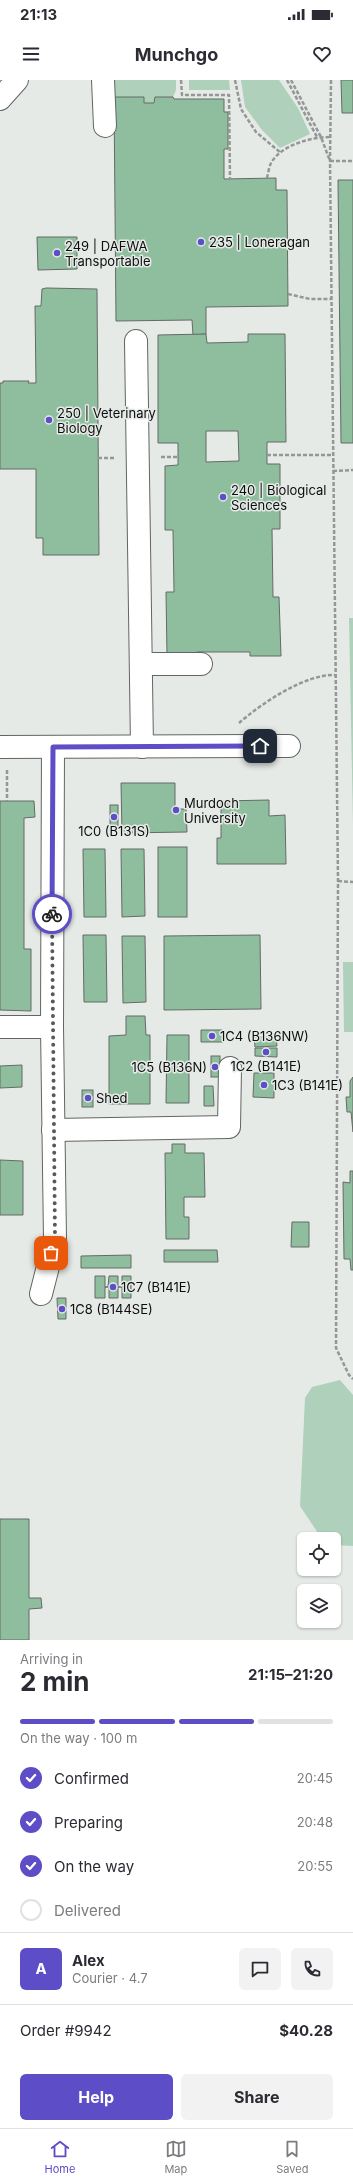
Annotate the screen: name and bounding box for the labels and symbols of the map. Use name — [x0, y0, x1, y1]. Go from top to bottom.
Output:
place label: 235 | Loneragan — [209, 234, 310, 250]
marker: 235 | Loneragan — [196, 237, 206, 247]
place label: 249 | DAFWA Transportable — [65, 238, 151, 269]
marker: 249 | DAFWA Transportable — [52, 248, 62, 258]
place label: 250 | Veterinary Biology — [57, 405, 156, 436]
marker: 250 | Veterinary Biology — [44, 415, 54, 425]
place label: 240 | Biological Sciences — [231, 482, 326, 513]
marker: 240 | Biological Sciences — [218, 492, 228, 502]
pin — [243, 729, 277, 763]
place label: Murdoch University — [184, 795, 246, 826]
marker: Murdoch University — [171, 805, 181, 815]
marker: 1C0 (B131S) — [109, 812, 119, 822]
place label: 1C0 (B131S) — [78, 823, 150, 839]
courier — [32, 894, 72, 934]
place label: 1C4 (B136NW) — [220, 1028, 309, 1044]
marker: 1C4 (B136NW) — [207, 1031, 217, 1041]
marker: 1C2 (B141E) — [261, 1047, 271, 1057]
place label: 1C2 (B141E) — [231, 1058, 301, 1074]
place label: 1C5 (B136N) — [131, 1059, 207, 1075]
marker: 1C5 (B136N) — [210, 1062, 220, 1072]
place label: 1C3 (B141E) — [272, 1077, 343, 1093]
marker: 1C3 (B141E) — [259, 1080, 269, 1090]
place label: Shed — [96, 1090, 128, 1106]
marker: Shed — [83, 1093, 93, 1103]
pin — [34, 1236, 68, 1270]
place label: 1C7 (B141E) — [121, 1279, 191, 1295]
marker: 1C7 (B141E) — [108, 1282, 118, 1292]
place label: 1C8 (B144SE) — [70, 1301, 153, 1317]
marker: 1C8 (B144SE) — [57, 1304, 67, 1314]

